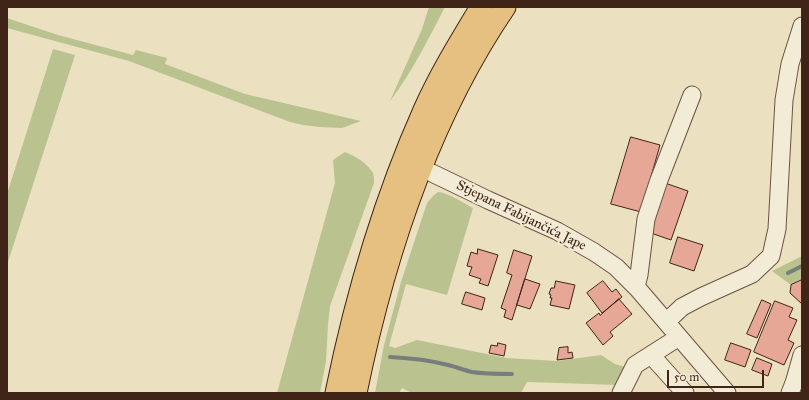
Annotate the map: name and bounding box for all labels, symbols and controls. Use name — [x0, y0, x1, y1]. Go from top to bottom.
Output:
street label: Stjepana Fabijančića Jape — [453, 177, 589, 255]
scale bar — [669, 362, 766, 388]
text: 50 m — [674, 370, 699, 384]

